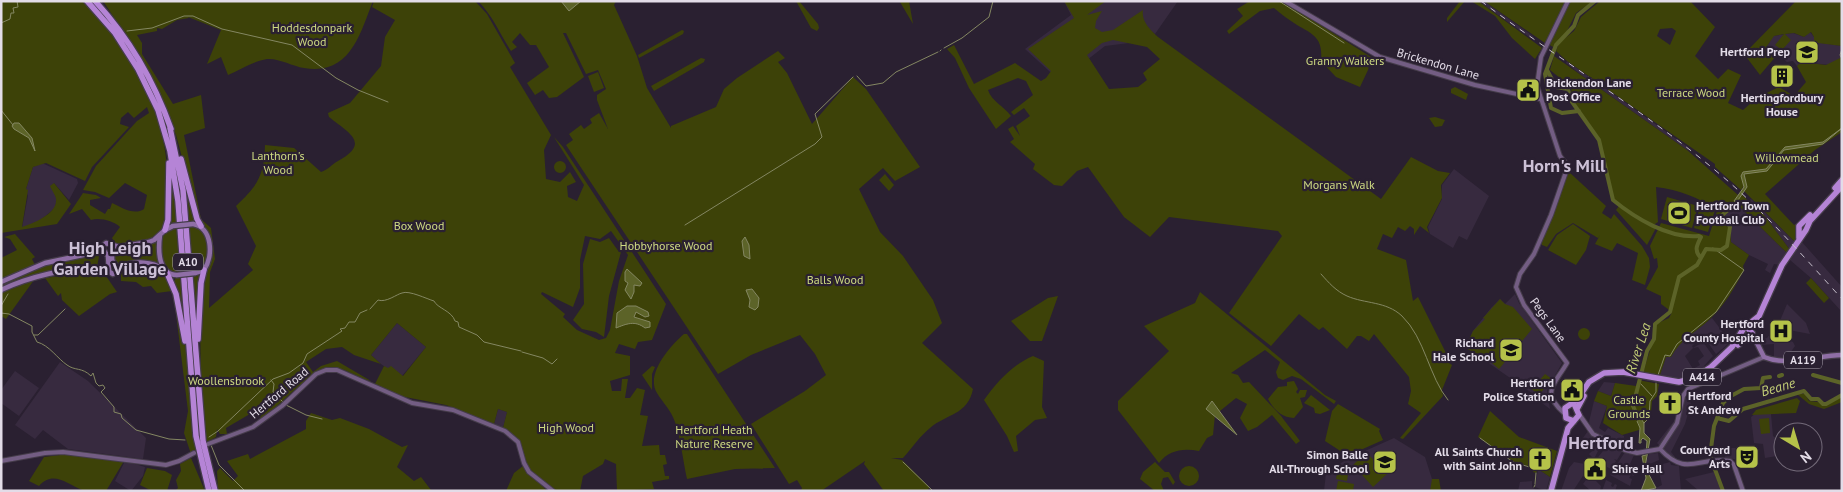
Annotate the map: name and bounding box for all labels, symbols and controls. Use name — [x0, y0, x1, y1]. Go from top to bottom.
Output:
park label: Hoddesdonpark Wood — [272, 20, 352, 49]
school or university icon: Hertford Prep — [1794, 39, 1820, 65]
place label: Hertford Prep — [1720, 44, 1791, 59]
street label: Brickendon Lane — [1395, 45, 1481, 82]
park label: Granny Walkers — [1306, 53, 1384, 68]
building icon: Hertingfordbury House — [1769, 63, 1795, 89]
place label: Brickendon Lane Post Office — [1546, 75, 1631, 104]
public building icon: Brickendon Lane Post Office — [1515, 77, 1541, 103]
park label: Terrace Wood — [1657, 85, 1725, 100]
place label: Hertingfordbury House — [1741, 90, 1824, 119]
park label: Lanthorn's Wood — [251, 148, 305, 177]
park label: Willowmead — [1755, 150, 1819, 165]
district label: Horn's Mill — [1523, 154, 1606, 177]
park label: Morgans Walk — [1303, 177, 1375, 192]
place label: Hertford Town Football Club — [1696, 198, 1769, 227]
sports icon: Hertford Town Football Club — [1666, 200, 1692, 226]
park label: Box Wood — [394, 218, 444, 233]
district label: High Leigh Garden Village — [54, 236, 166, 280]
park label: Hobbyhorse Wood — [620, 238, 712, 253]
road number: A10 — [173, 253, 203, 270]
park label: Balls Wood — [807, 272, 863, 287]
street label: Pegs Lane — [1527, 294, 1570, 345]
place label: Hertford County Hospital — [1683, 316, 1764, 345]
hospital icon: Hertford County Hospital — [1768, 318, 1794, 344]
water label: River Lea — [1621, 320, 1655, 375]
place label: Richard Hale School — [1433, 335, 1494, 364]
school or university icon: Richard Hale School — [1498, 337, 1524, 363]
road number: A119 — [1784, 352, 1822, 368]
street label: Hertford Road — [246, 364, 311, 421]
road number: A414 — [1683, 368, 1721, 386]
park label: Woollensbrook — [188, 373, 264, 388]
water label: Beane — [1759, 373, 1798, 400]
place label: Hertford Police Station — [1483, 375, 1554, 404]
public building icon: Hertford Police Station — [1559, 377, 1585, 403]
place label: Hertford St Andrew — [1688, 388, 1741, 417]
church icon: Hertford St Andrew — [1657, 390, 1683, 416]
park label: Castle Grounds — [1608, 392, 1650, 421]
park label: High Wood — [538, 420, 594, 435]
park label: Hertford Heath Nature Reserve — [675, 422, 753, 451]
north arrow — [1773, 422, 1823, 472]
district label: Hertford — [1568, 431, 1634, 454]
place label: Courtyard Arts — [1680, 442, 1730, 471]
place label: All Saints Church with Saint John — [1435, 444, 1522, 473]
theatre icon: Courtyard Arts — [1734, 444, 1760, 470]
church icon: All Saints Church with Saint John — [1527, 446, 1553, 472]
place label: Simon Balle All-Through School — [1269, 447, 1368, 476]
text: N — [1797, 447, 1815, 467]
school or university icon: Simon Balle All-Through School — [1372, 449, 1398, 475]
public building icon: Shire Hall — [1582, 456, 1608, 482]
place label: Shire Hall — [1612, 461, 1663, 476]

